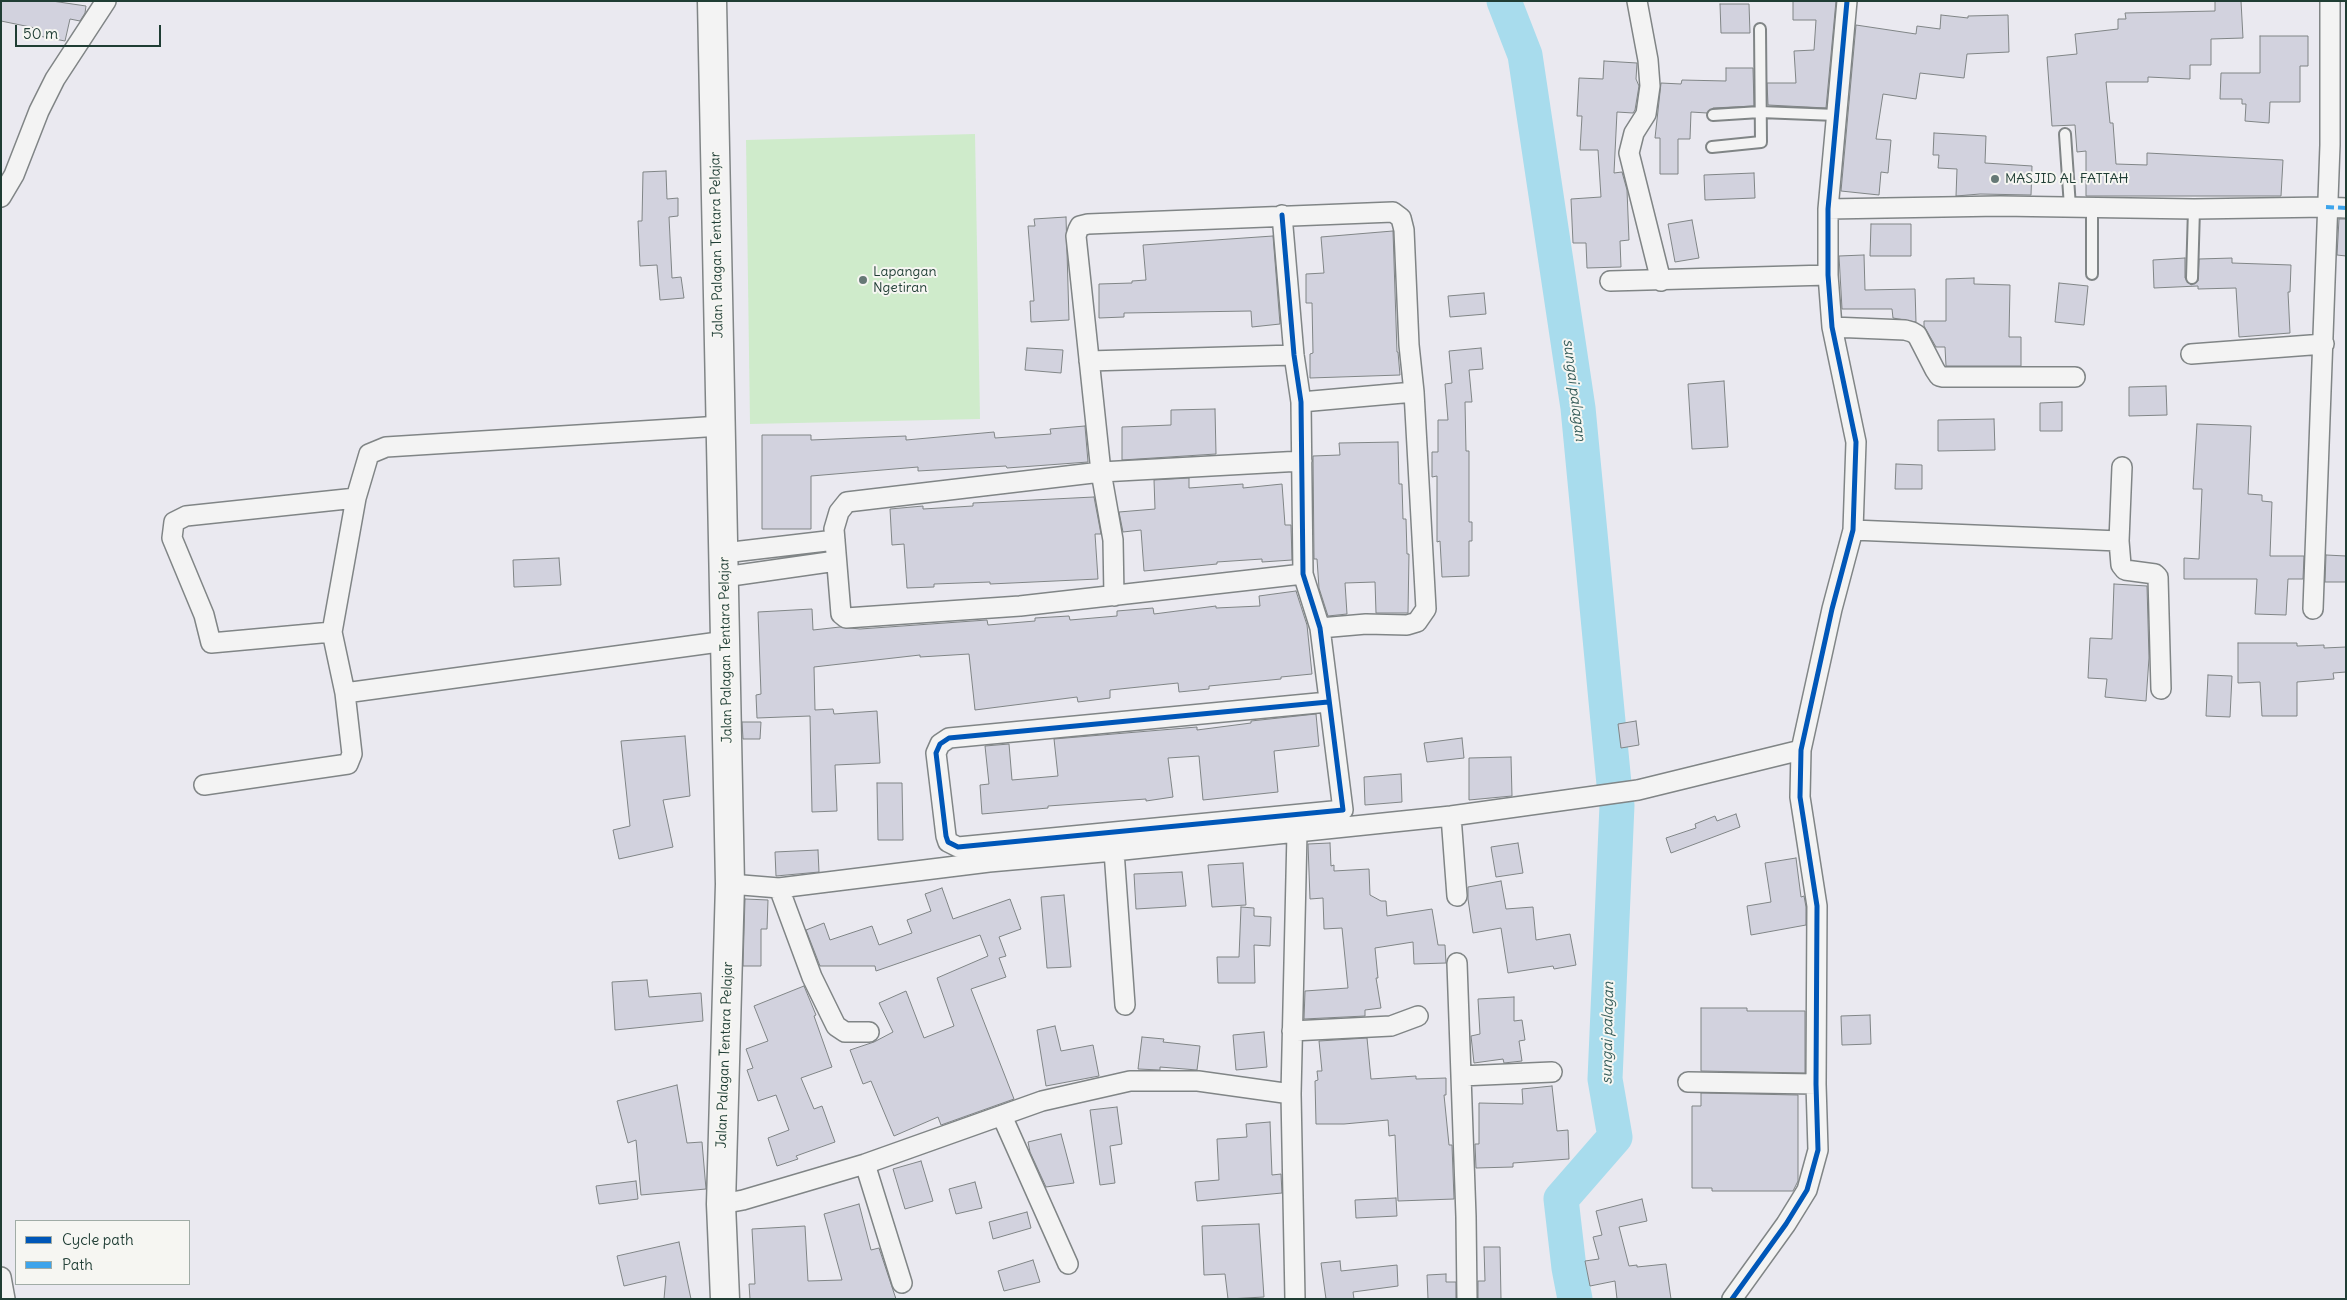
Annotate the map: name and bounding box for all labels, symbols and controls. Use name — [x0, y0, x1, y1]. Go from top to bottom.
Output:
scale bar — [18, 15, 164, 47]
text: 50 m — [23, 24, 58, 43]
street label: Jalan Palagan Tentara Pelajar — [707, 151, 727, 339]
place label: MASJID AL FATTAH — [2005, 171, 2129, 187]
marker: MASJID AL FATTAH — [1989, 173, 2001, 185]
place label: Lapangan Ngetiran — [873, 264, 937, 296]
marker: Lapangan Ngetiran — [857, 274, 869, 286]
water label: sungai palagan — [1559, 338, 1589, 442]
street label: Jalan Palagan Tentara Pelajar — [716, 556, 736, 744]
street label: Jalan Palagan Tentara Pelajar — [713, 961, 737, 1149]
water label: sungai palagan — [1598, 981, 1618, 1085]
legend — [15, 1220, 190, 1285]
text: Cycle path — [62, 1230, 134, 1249]
text: Path — [62, 1255, 93, 1274]

